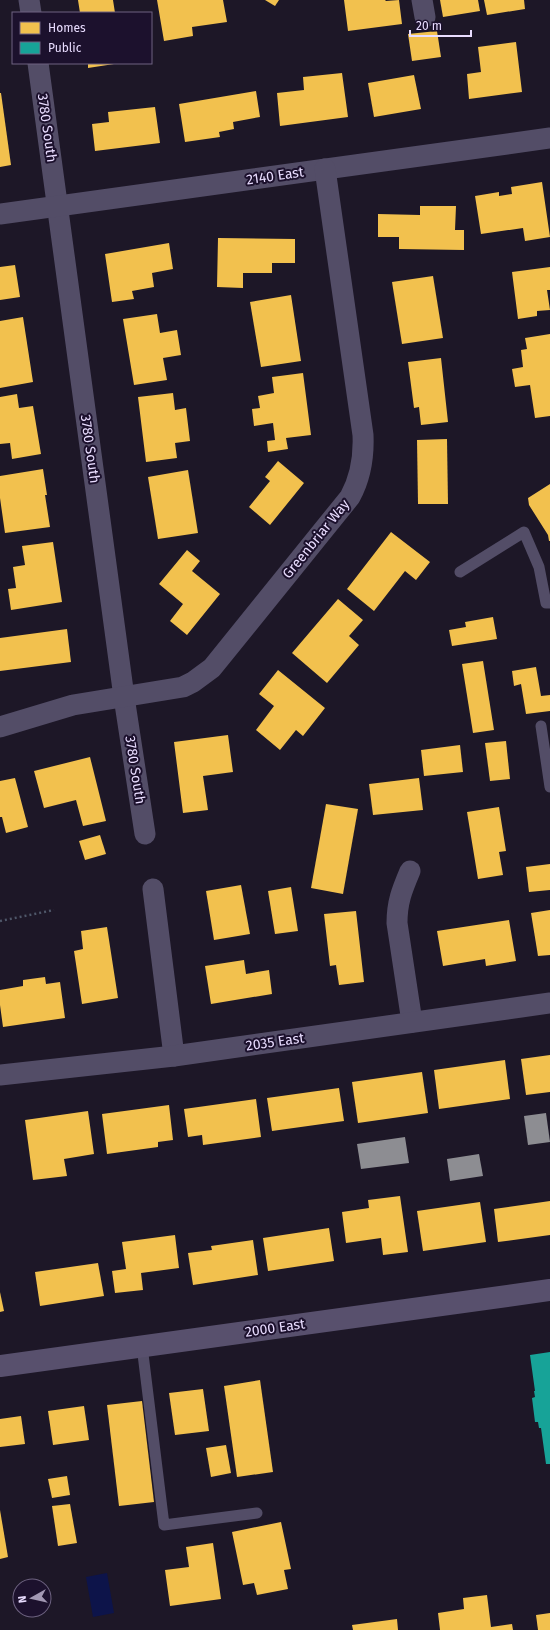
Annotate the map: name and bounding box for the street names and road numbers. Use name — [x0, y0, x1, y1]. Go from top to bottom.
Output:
street label: 3780 South — [34, 92, 60, 164]
street label: 2140 East — [245, 163, 306, 188]
street label: 3780 South — [77, 413, 103, 485]
street label: Greenbriar Way — [279, 496, 353, 582]
street label: 3780 South — [121, 734, 149, 806]
street label: 2035 East — [245, 1029, 306, 1055]
street label: 2000 East — [244, 1315, 307, 1341]

